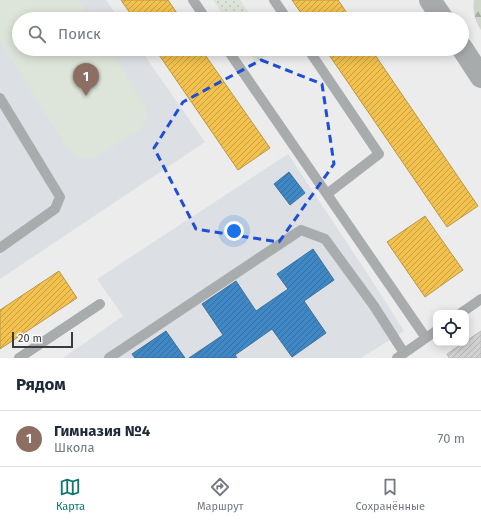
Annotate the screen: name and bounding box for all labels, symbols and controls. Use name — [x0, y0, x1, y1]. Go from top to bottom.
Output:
search box — [12, 12, 469, 56]
icon: search — [26, 23, 48, 45]
text: Поиск — [58, 25, 101, 43]
pin: 1 — [73, 63, 99, 96]
your location — [224, 221, 244, 241]
map controls — [433, 310, 469, 346]
button: locate — [433, 310, 469, 346]
scale bar — [12, 330, 73, 349]
text: 20 m — [18, 332, 42, 345]
text: Рядом — [16, 374, 66, 395]
text: Гимназия №4 — [54, 422, 150, 440]
text: 1 — [26, 431, 32, 446]
text: 70 m — [438, 431, 465, 446]
text: Школа — [54, 440, 95, 455]
tab: Карта — [56, 476, 85, 513]
tab: Маршрут — [197, 476, 244, 513]
tab: Сохранённые — [355, 476, 425, 513]

